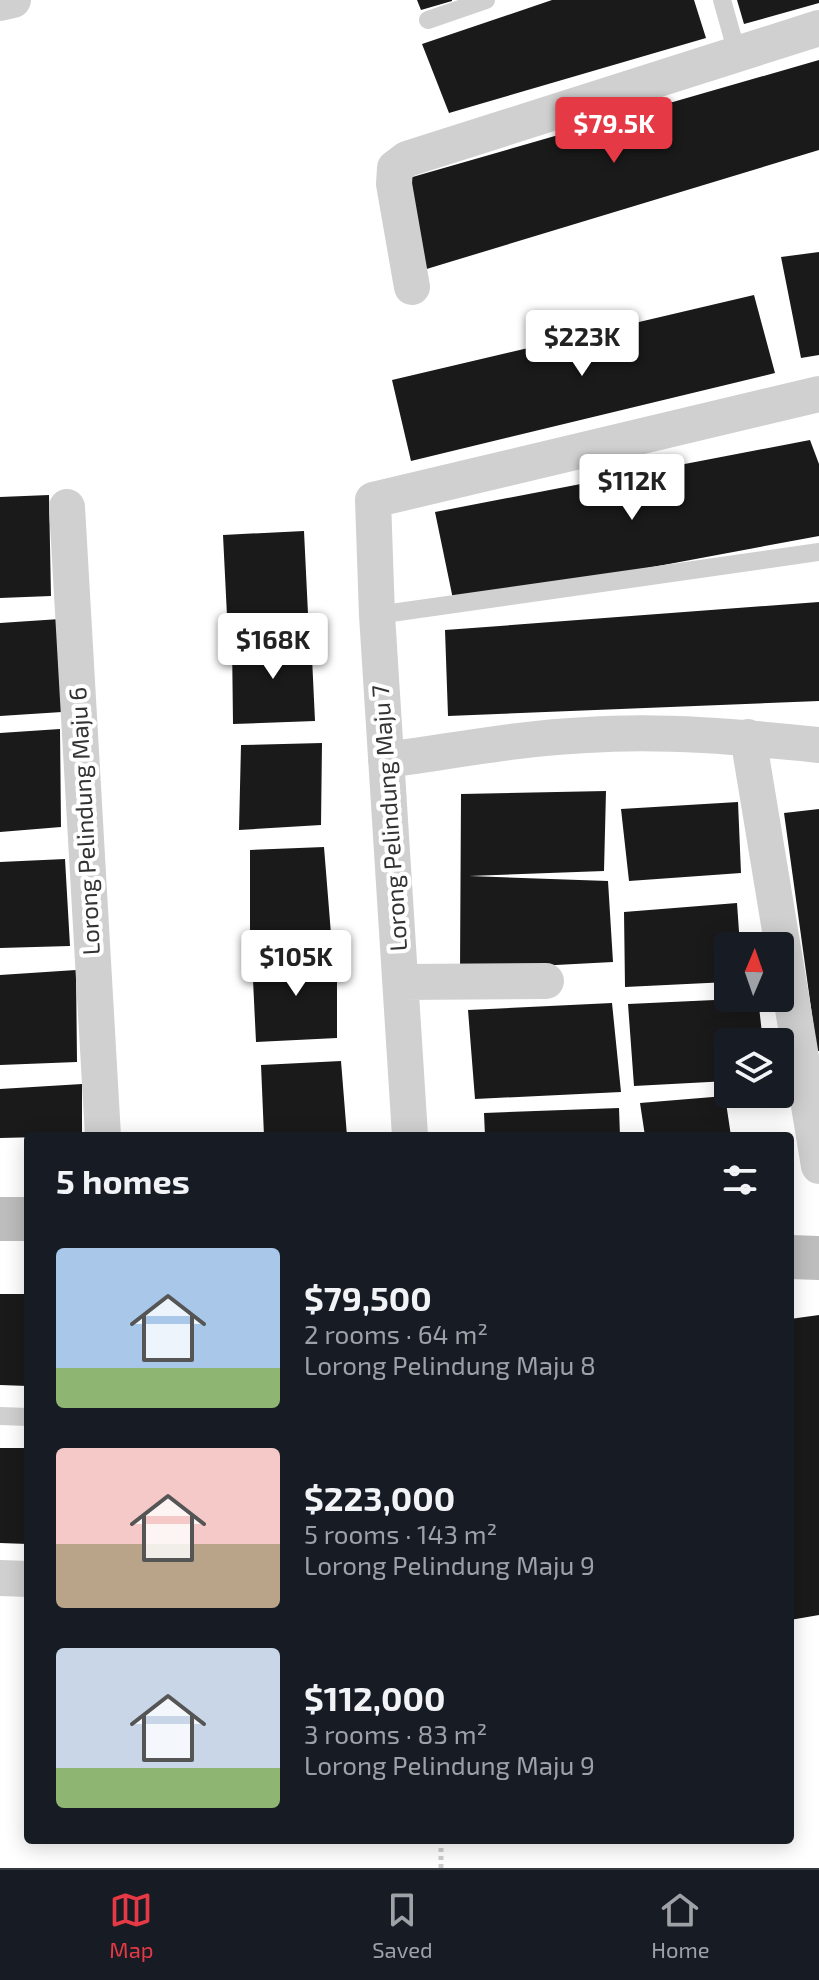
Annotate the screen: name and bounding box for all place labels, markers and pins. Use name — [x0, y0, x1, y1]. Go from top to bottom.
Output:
pin: $79.5K — [549, 97, 679, 165]
pin: $223K — [526, 310, 638, 378]
pin: $112K — [576, 454, 688, 522]
pin: $168K — [217, 613, 329, 681]
pin: $105K — [240, 930, 352, 998]

